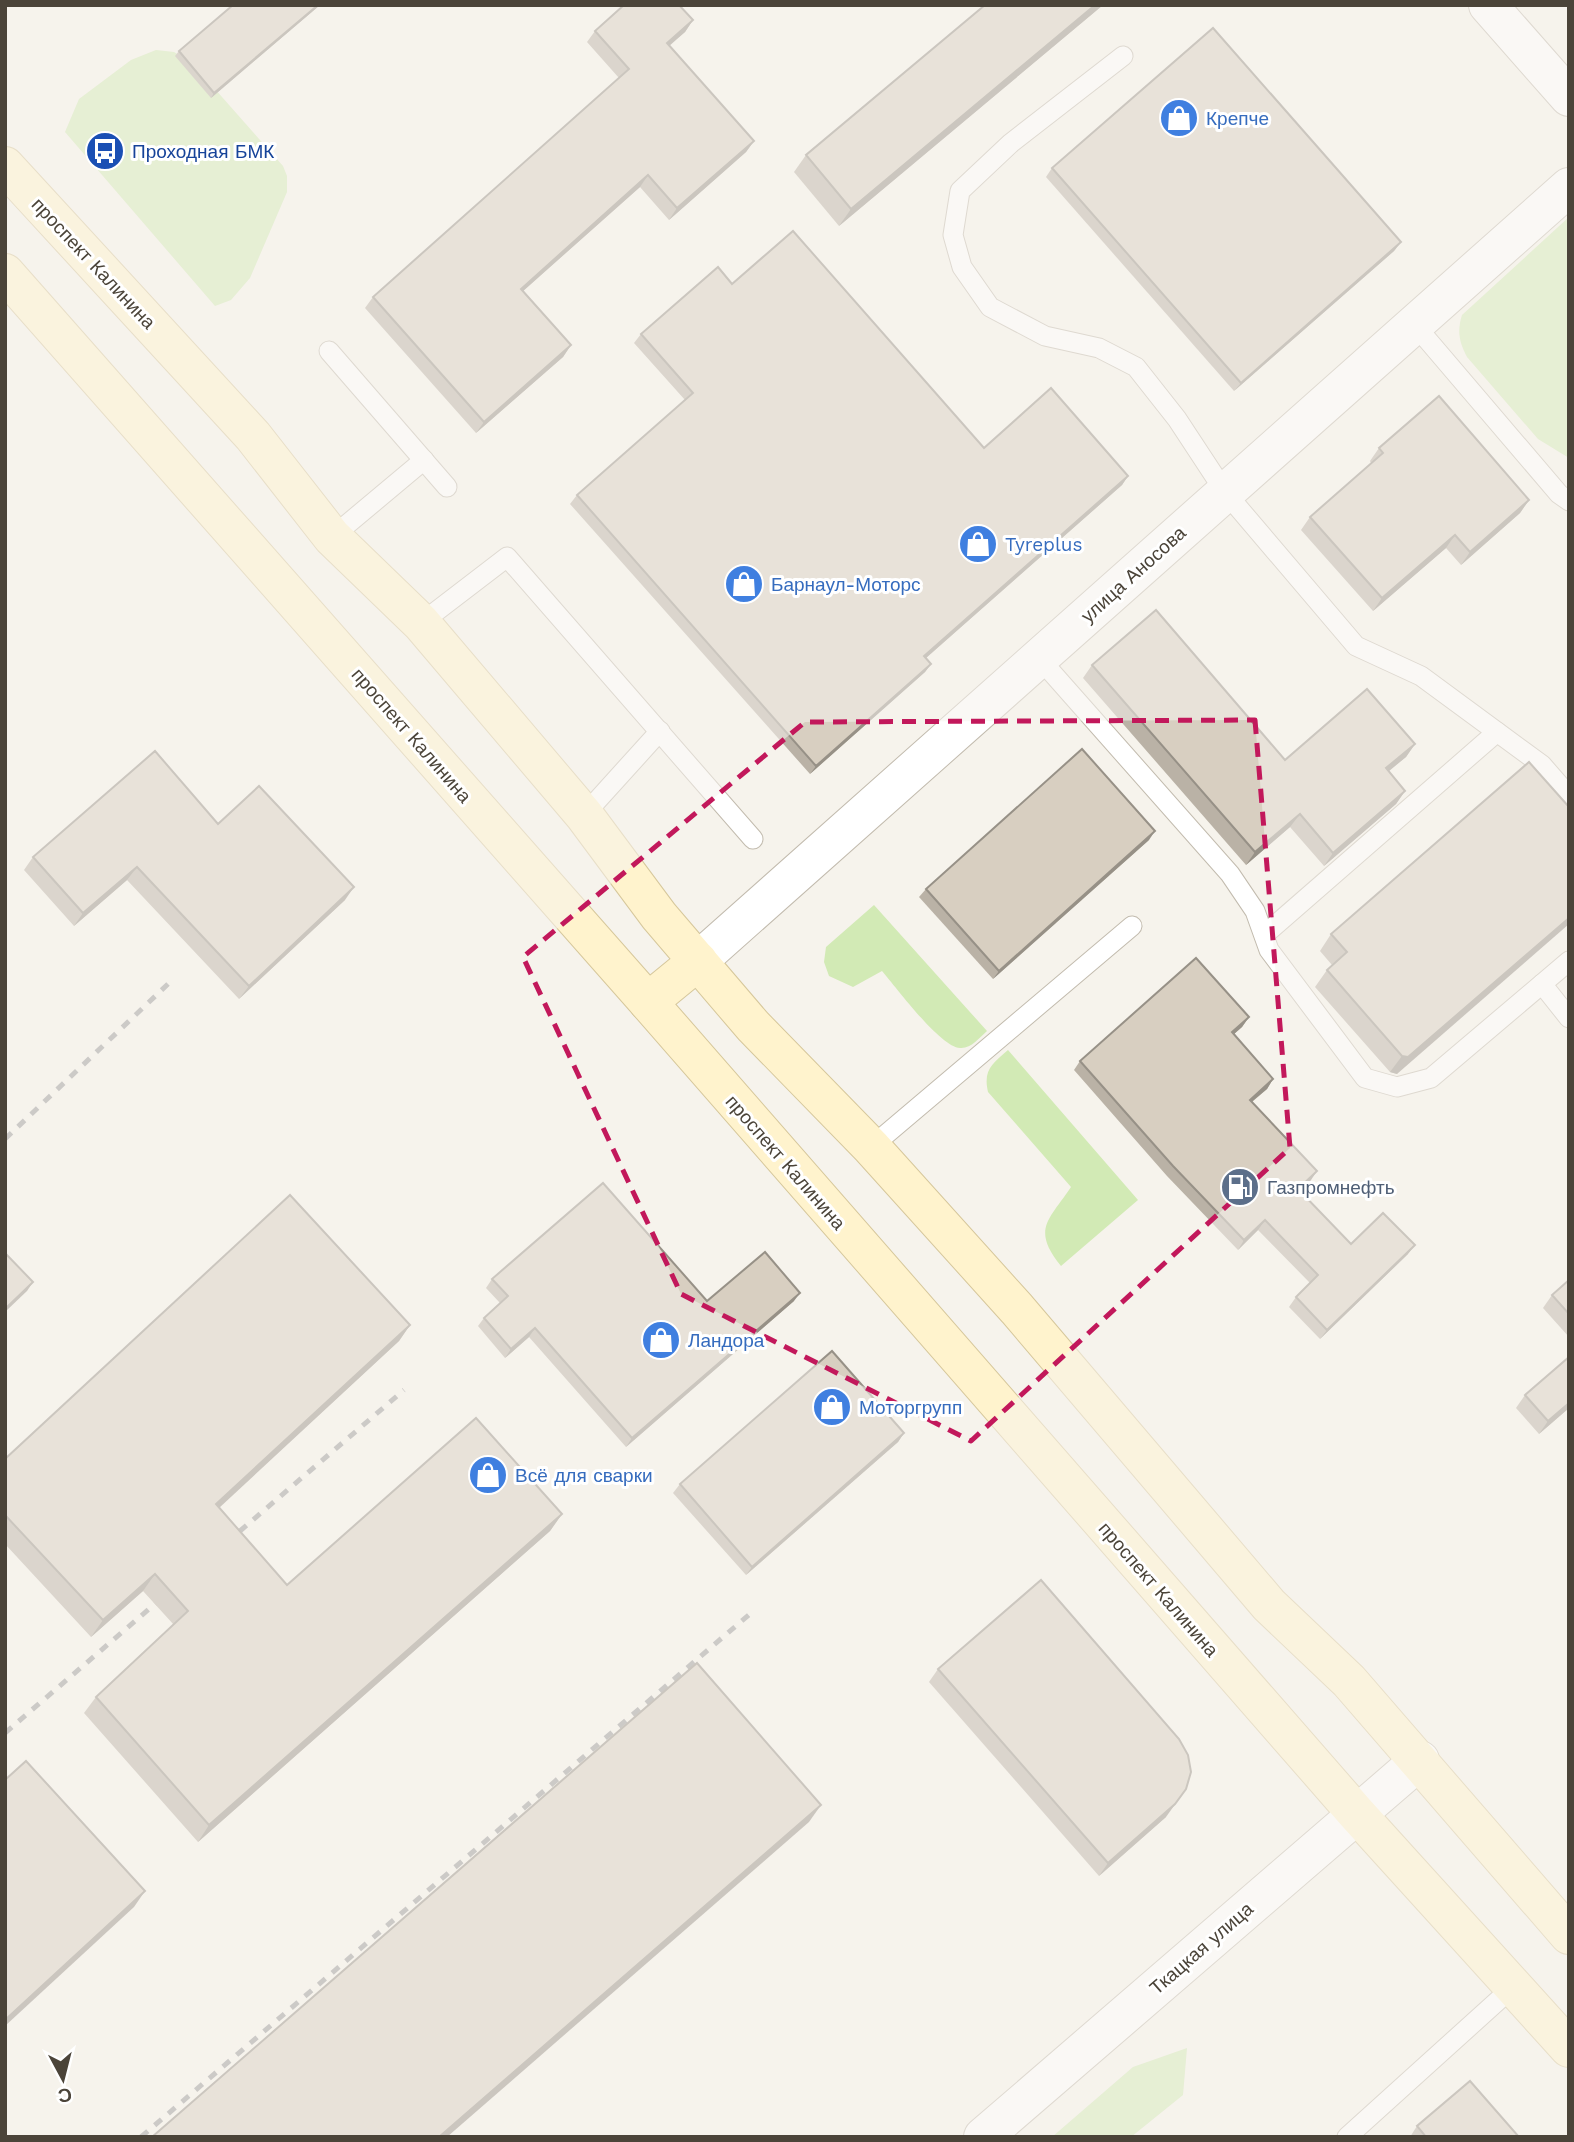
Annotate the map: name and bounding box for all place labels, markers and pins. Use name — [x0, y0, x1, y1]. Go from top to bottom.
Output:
shop icon: Крепче — [1158, 97, 1200, 139]
place label: Крепче — [1206, 107, 1269, 130]
bus stop icon: Проходная БМК — [84, 130, 126, 172]
place label: Проходная БМК — [132, 140, 274, 163]
shop icon: Tyreplus — [957, 523, 999, 565]
place label: Tyreplus — [1005, 533, 1083, 556]
shop icon: Барнаул-Моторс — [723, 563, 765, 605]
place label: Барнаул-Моторс — [771, 573, 921, 596]
fuel station icon: Газпромнефть — [1219, 1166, 1261, 1208]
place label: Газпромнефть — [1267, 1176, 1395, 1199]
shop icon: Ландора — [640, 1319, 682, 1361]
place label: Ландора — [688, 1329, 765, 1352]
shop icon: Моторгрупп — [811, 1386, 853, 1428]
place label: Моторгрупп — [859, 1396, 962, 1419]
shop icon: Всё для сварки — [467, 1454, 509, 1496]
place label: Всё для сварки — [515, 1464, 653, 1487]

